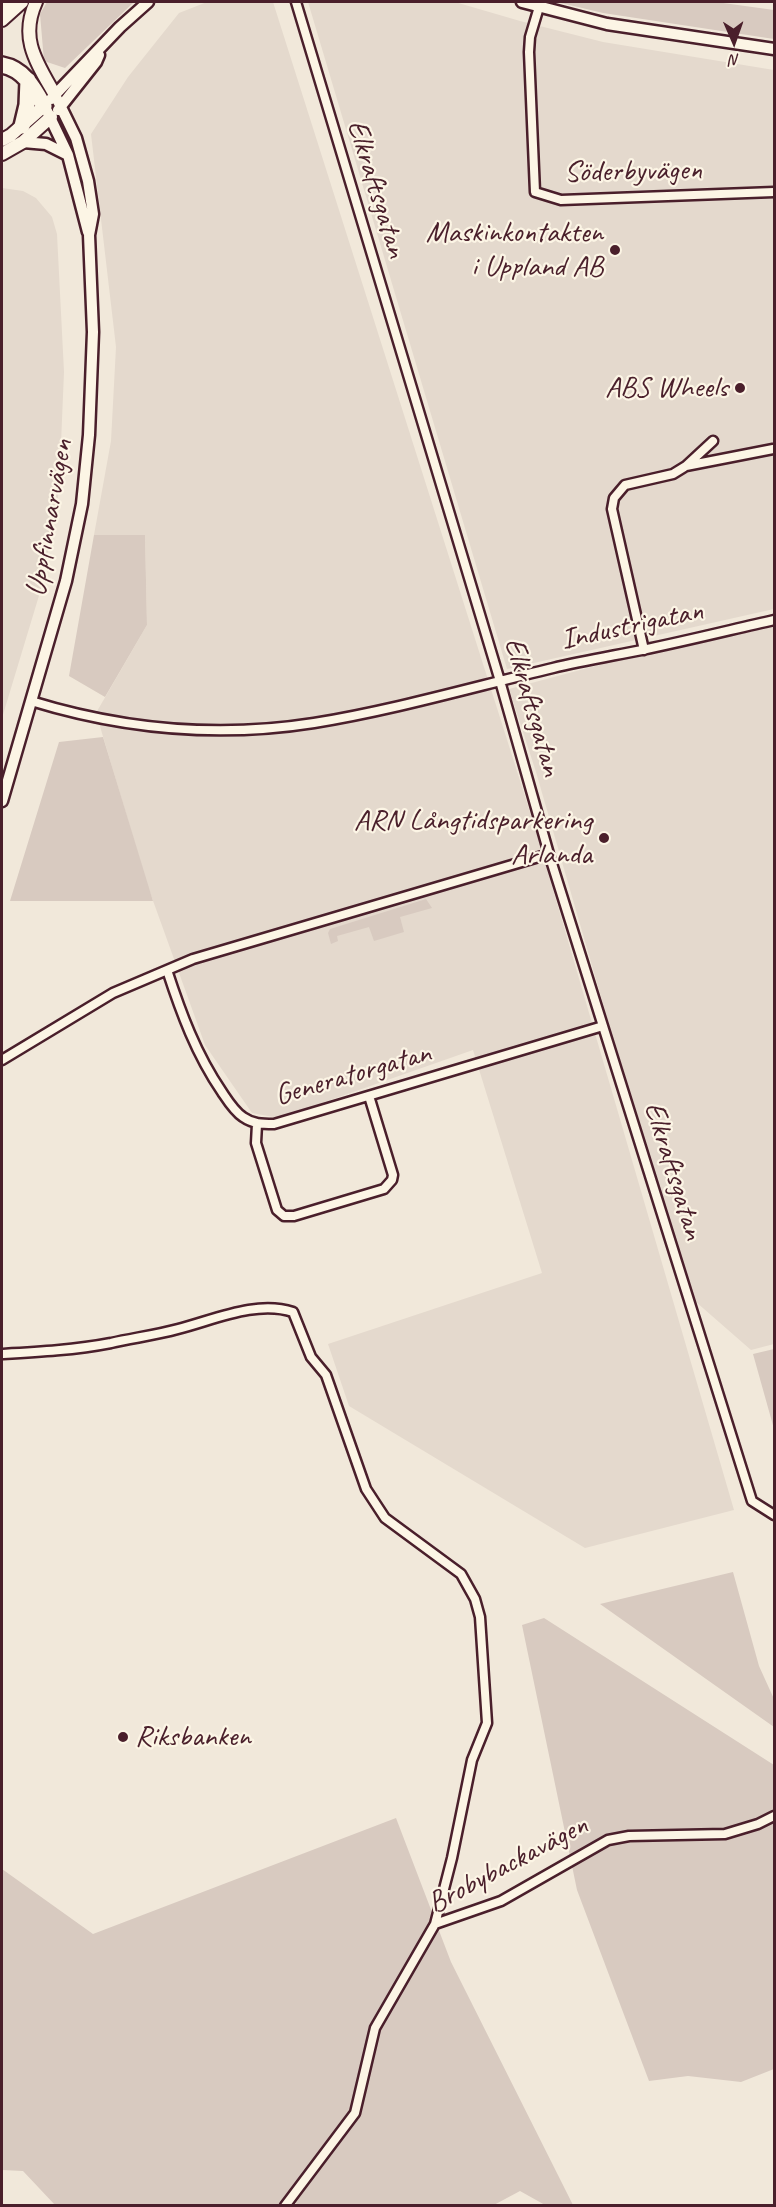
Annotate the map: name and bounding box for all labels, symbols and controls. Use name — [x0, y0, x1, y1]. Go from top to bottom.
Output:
north arrow — [704, 12, 764, 72]
text: N — [729, 50, 740, 70]
street label: Elkraftsgatan — [338, 116, 414, 262]
street label: Söderbyvägen — [564, 153, 702, 191]
place label: Maskinkontakten i Uppland AB — [426, 215, 603, 286]
marker: Maskinkontakten i Uppland AB — [608, 243, 622, 257]
place label: ABS Wheels — [605, 370, 728, 406]
marker: ABS Wheels — [733, 381, 747, 395]
street label: Uppfinnarvägen — [18, 437, 82, 599]
street label: Industrigatan — [558, 593, 706, 659]
street label: Elkraftsgatan — [495, 634, 569, 780]
place label: ARN Långtidsparkering Arlanda — [354, 803, 592, 874]
marker: ARN Långtidsparkering Arlanda — [597, 831, 611, 845]
street label: Generatorgatan — [271, 1036, 435, 1114]
street label: Elkraftsgatan — [635, 1098, 711, 1244]
place label: Riksbanken — [135, 1719, 251, 1755]
marker: Riksbanken — [116, 1730, 130, 1744]
street label: Brobybackavägen — [422, 1808, 594, 1922]

